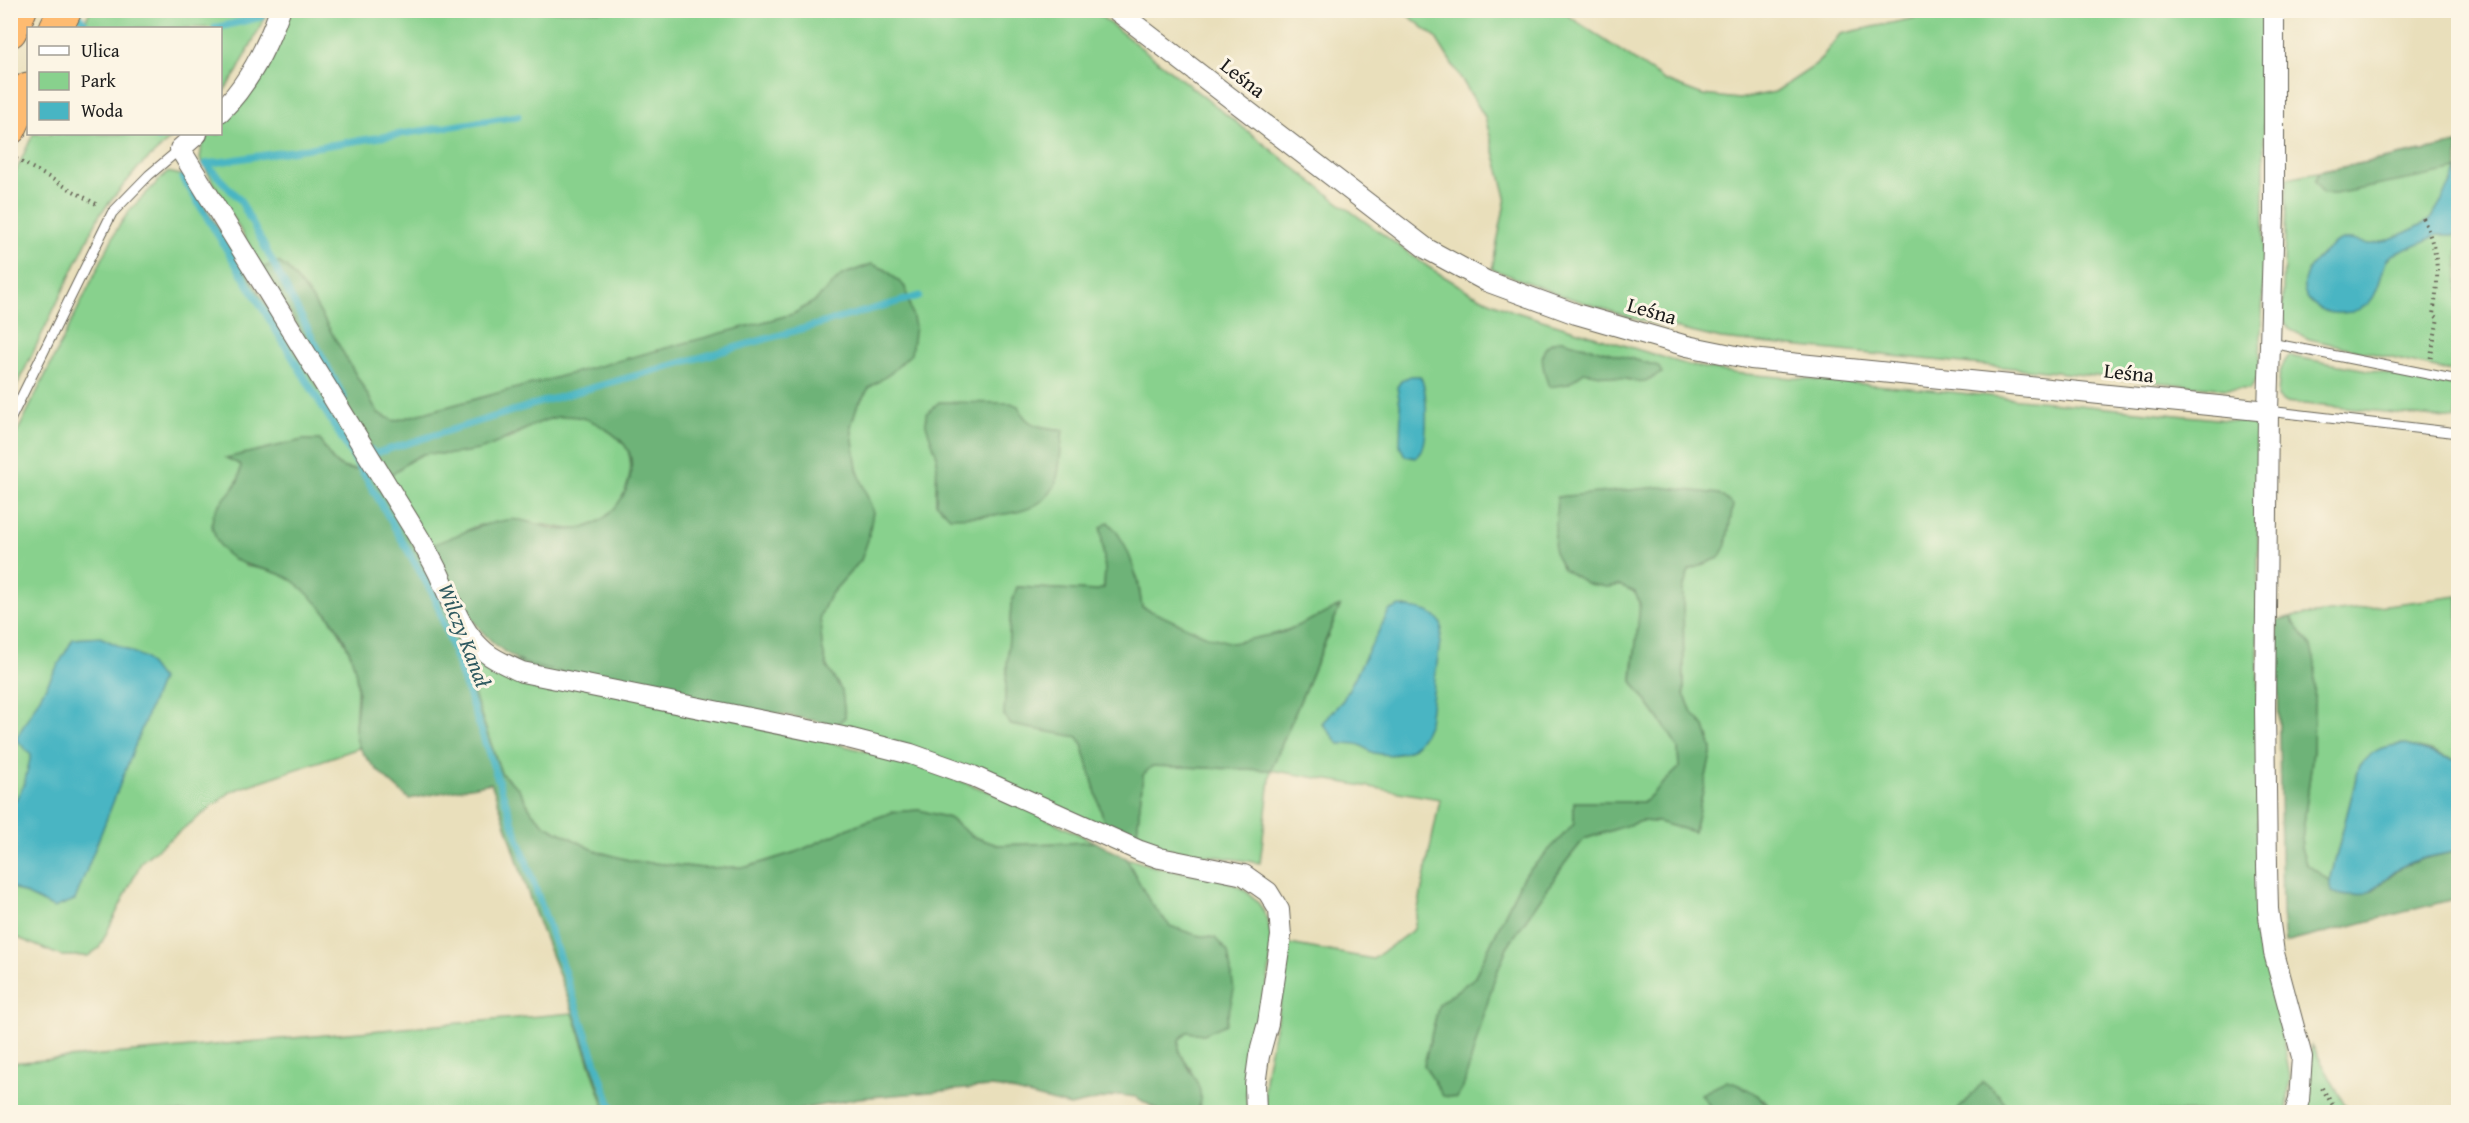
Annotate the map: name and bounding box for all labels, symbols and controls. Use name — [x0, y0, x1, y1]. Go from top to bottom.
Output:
legend — [27, 27, 222, 135]
text: Ulica — [81, 37, 120, 64]
street label: Leśna — [1214, 50, 1273, 105]
text: Park — [81, 67, 117, 94]
text: Woda — [81, 97, 123, 124]
street label: Leśna — [1624, 289, 1681, 332]
street label: Leśna — [2102, 354, 2156, 391]
water label: Wilczy Kanał — [431, 578, 500, 693]

